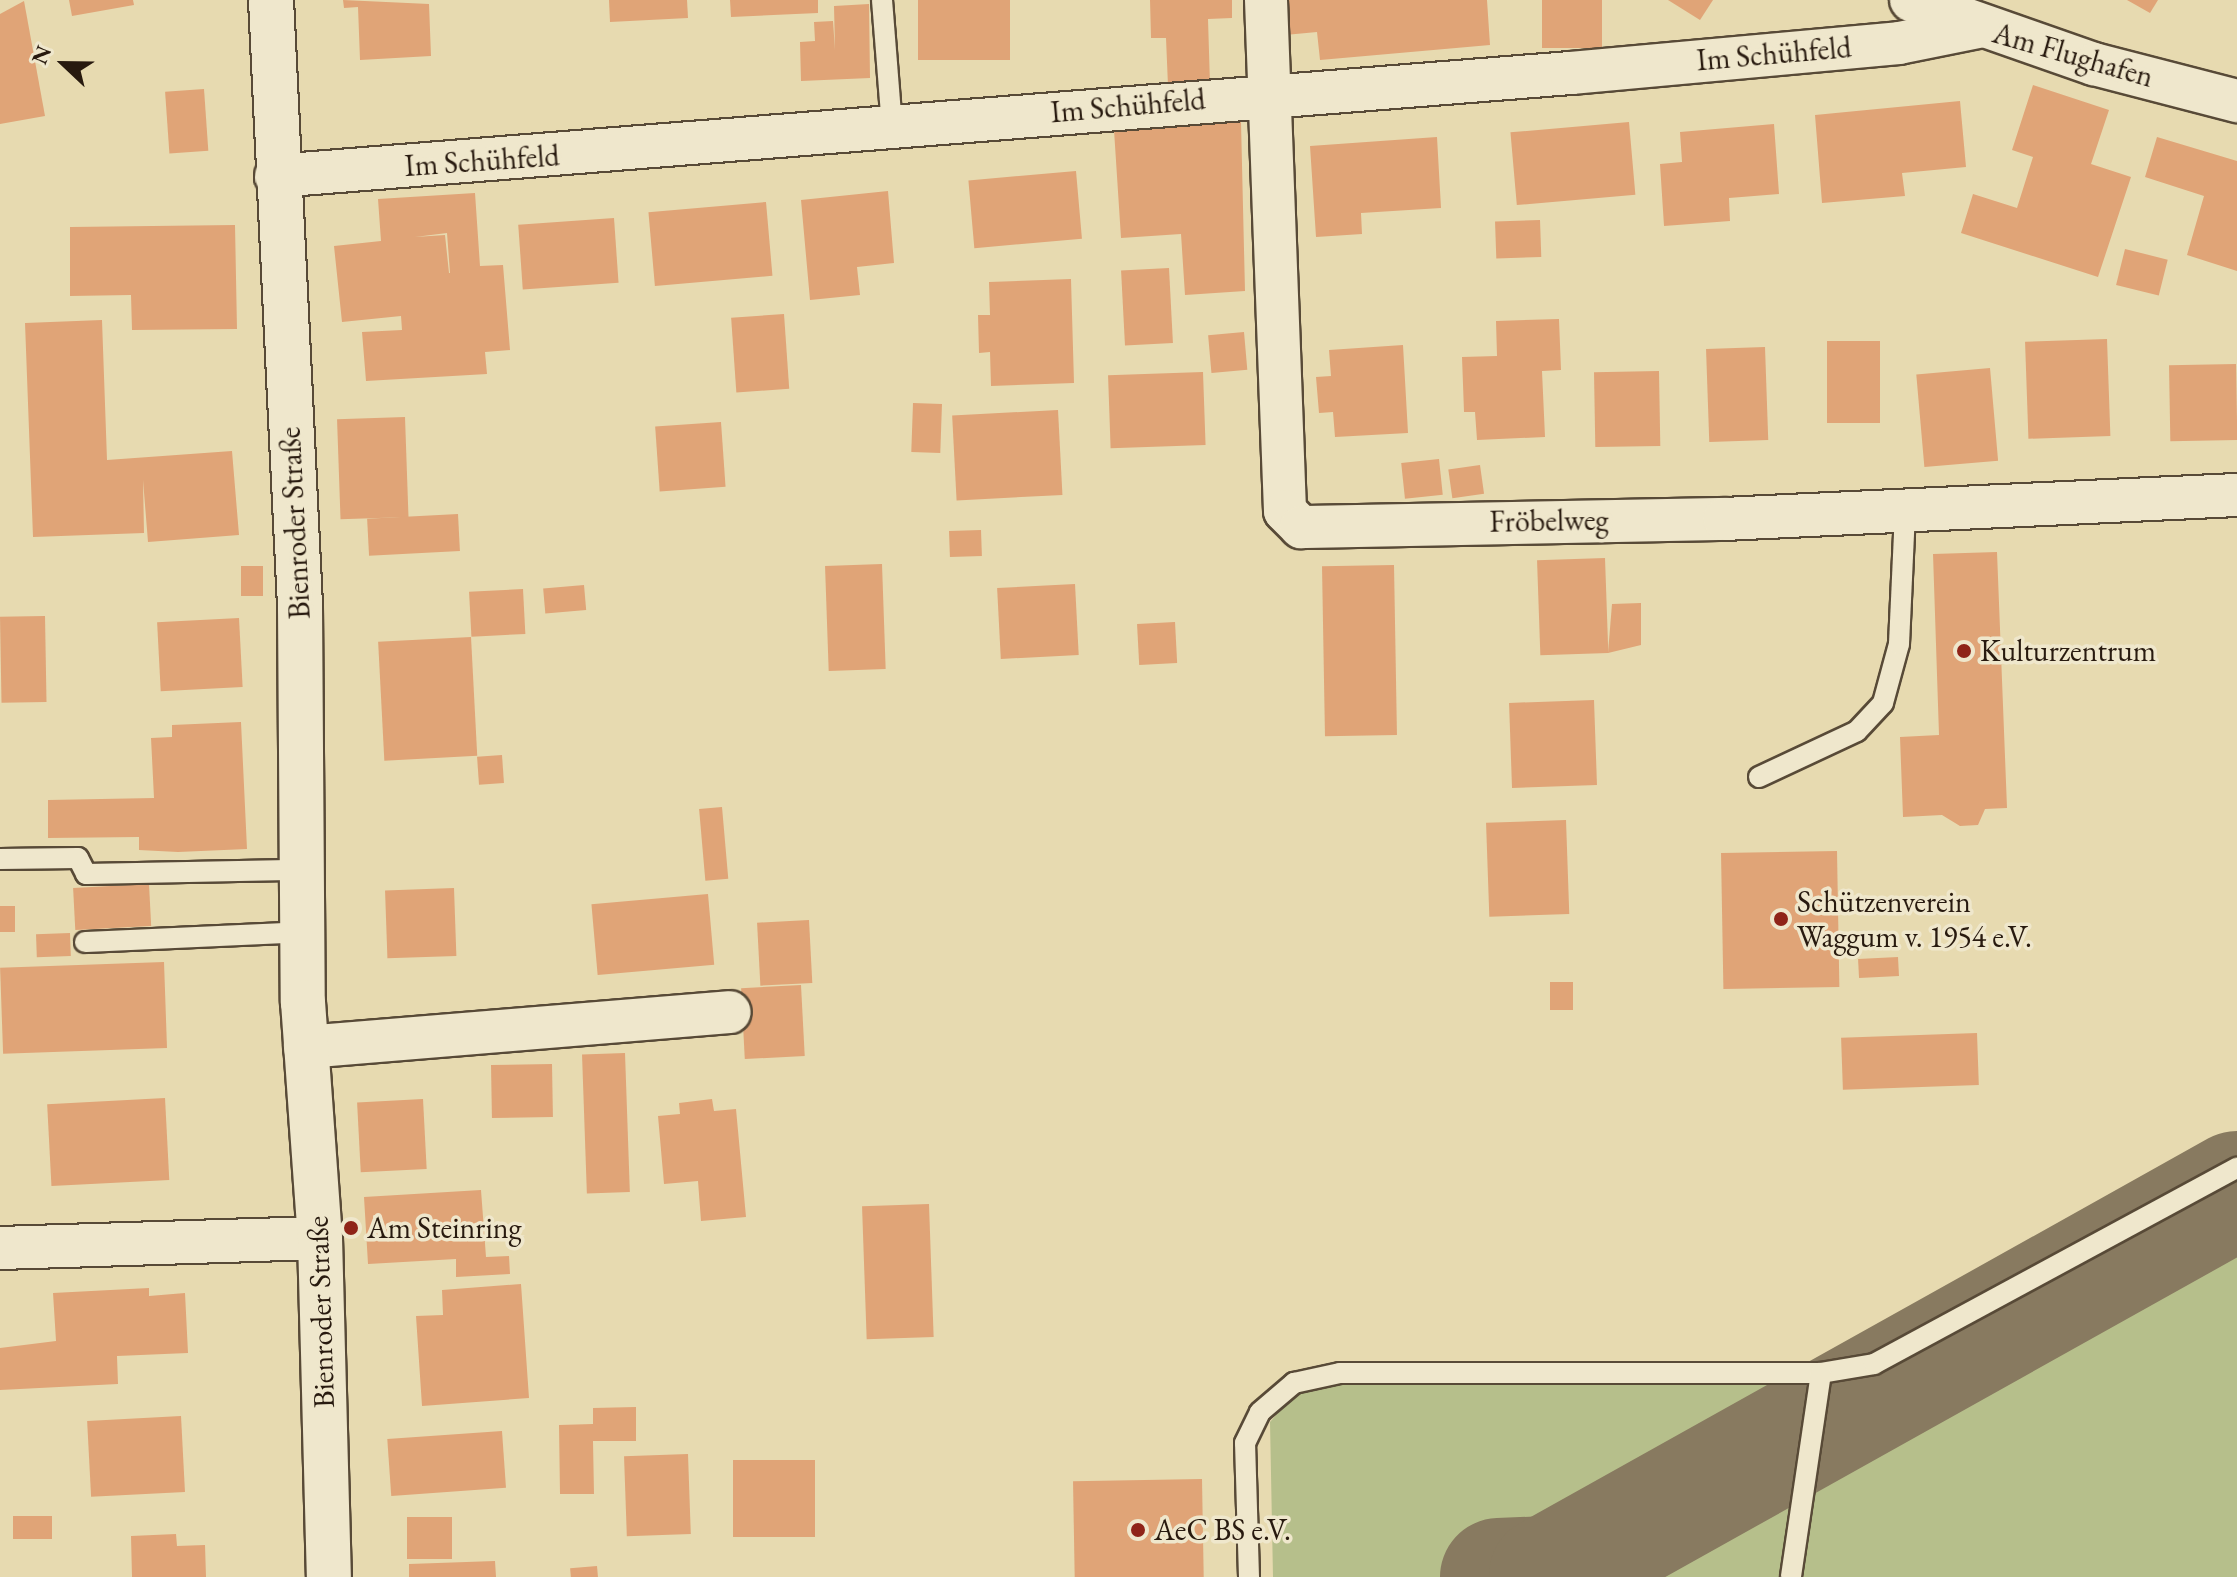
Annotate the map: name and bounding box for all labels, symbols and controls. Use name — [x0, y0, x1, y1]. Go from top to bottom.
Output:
street label: Am Flughafen — [1989, 15, 2157, 95]
north arrow — [24, 24, 104, 104]
street label: Im Schühfeld — [1695, 29, 1853, 79]
text: N — [25, 41, 58, 69]
street label: Im Schühfeld — [1049, 81, 1207, 131]
street label: Im Schühfeld — [403, 138, 561, 184]
street label: Bienroder Straße — [272, 426, 318, 620]
street label: Fröbelweg — [1489, 502, 1609, 540]
place label: Kulturzentrum — [1980, 633, 2156, 669]
marker: Kulturzentrum — [1955, 642, 1973, 660]
place label: Schützenverein Waggum v. 1954 e.V. — [1797, 884, 2032, 954]
marker: Schützenverein Waggum v. 1954 e.V. — [1772, 910, 1790, 928]
place label: Am Steinring — [367, 1210, 522, 1246]
street label: Bienroder Straße — [300, 1215, 342, 1409]
marker: Am Steinring — [342, 1219, 360, 1237]
place label: AeC BS e.V. — [1154, 1512, 1291, 1548]
marker: AeC BS e.V. — [1129, 1521, 1147, 1539]

